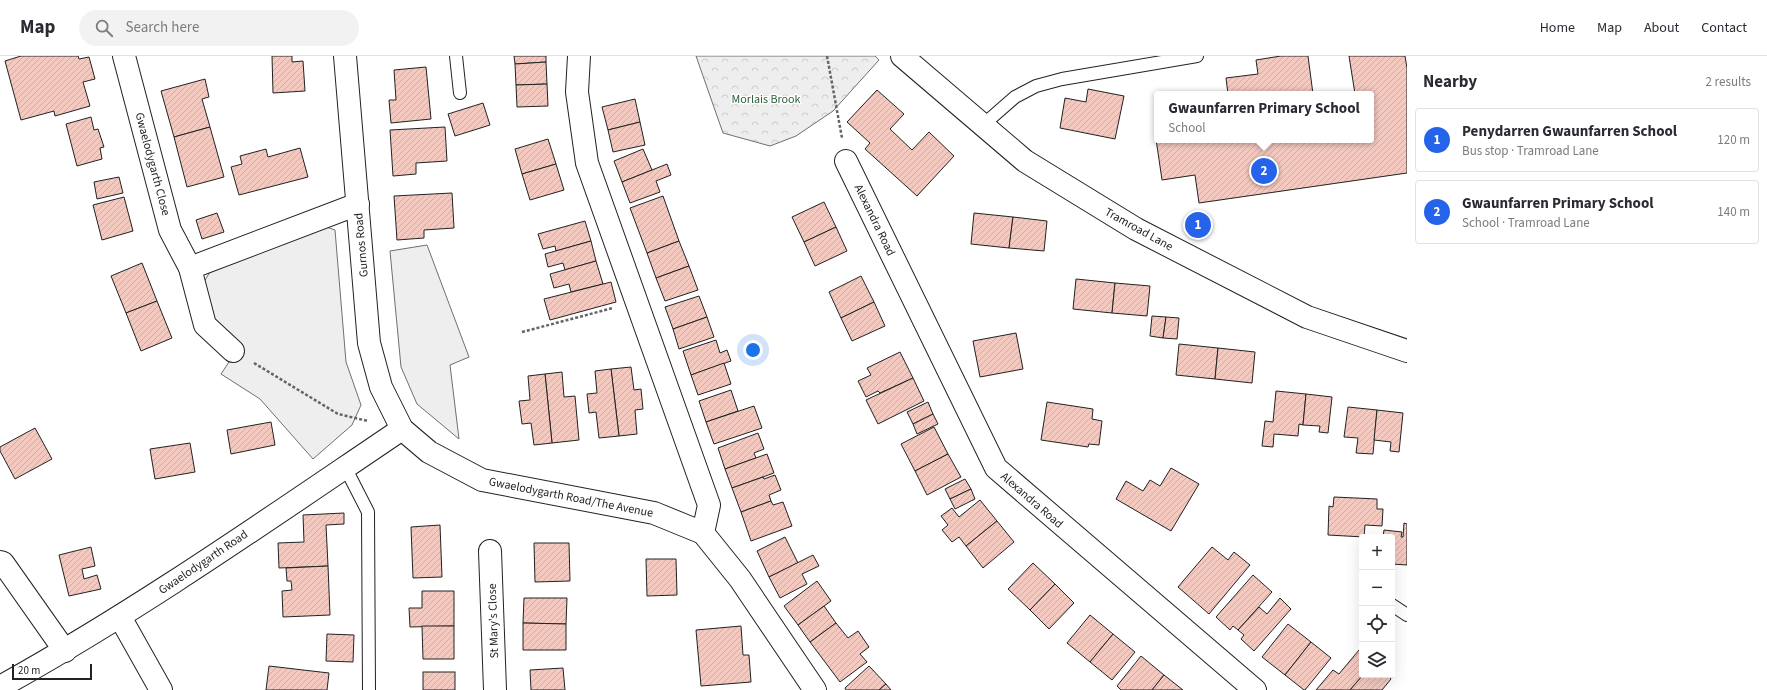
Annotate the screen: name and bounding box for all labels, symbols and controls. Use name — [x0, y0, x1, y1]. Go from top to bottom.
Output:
search box — [79, 10, 359, 46]
text: Map — [20, 14, 55, 41]
icon: search — [93, 17, 115, 39]
text: Search here — [125, 17, 199, 38]
text: Home — [1540, 18, 1575, 38]
text: Map — [1597, 18, 1622, 38]
text: About — [1644, 18, 1679, 38]
text: Contact — [1701, 18, 1747, 38]
text: Nearby — [1423, 70, 1477, 94]
text: 2 results — [1706, 73, 1751, 91]
park label: Morlais Brook — [732, 91, 801, 108]
popup — [1154, 91, 1374, 143]
text: Gwaunfarren Primary School — [1168, 98, 1360, 119]
street label: Gwaelodygarth Close — [131, 111, 174, 218]
text: School — [1168, 119, 1206, 137]
text: Penydarren Gwaunfarren School — [1462, 121, 1677, 142]
text: 1 — [1434, 131, 1440, 149]
text: 120 m — [1717, 131, 1750, 149]
text: Bus stop · Tramroad Lane — [1462, 142, 1599, 160]
pin: 2 — [1251, 156, 1277, 186]
street label: Alexandra Road — [850, 181, 899, 259]
text: Gwaunfarren Primary School — [1462, 193, 1654, 214]
text: 2 — [1434, 203, 1440, 221]
text: 140 m — [1717, 203, 1750, 221]
street label: Tramroad Lane — [1102, 204, 1176, 255]
pin: 1 — [1185, 210, 1211, 240]
street label: Gurnos Road — [350, 212, 373, 278]
text: School · Tramroad Lane — [1462, 214, 1590, 232]
your location — [743, 340, 763, 360]
street label: Alexandra Road — [997, 468, 1067, 532]
street label: Gwaelodygarth Road/The Avenue — [487, 473, 655, 522]
street label: Gwaelodygarth Road — [155, 526, 251, 599]
map controls — [1359, 534, 1395, 678]
button: + — [1359, 534, 1395, 570]
button: − — [1359, 570, 1395, 606]
street label: St Mary's Close — [484, 583, 503, 659]
button: locate — [1359, 606, 1395, 642]
button: layers — [1359, 642, 1395, 678]
scale bar — [12, 662, 92, 681]
text: 20 m — [18, 663, 40, 678]

